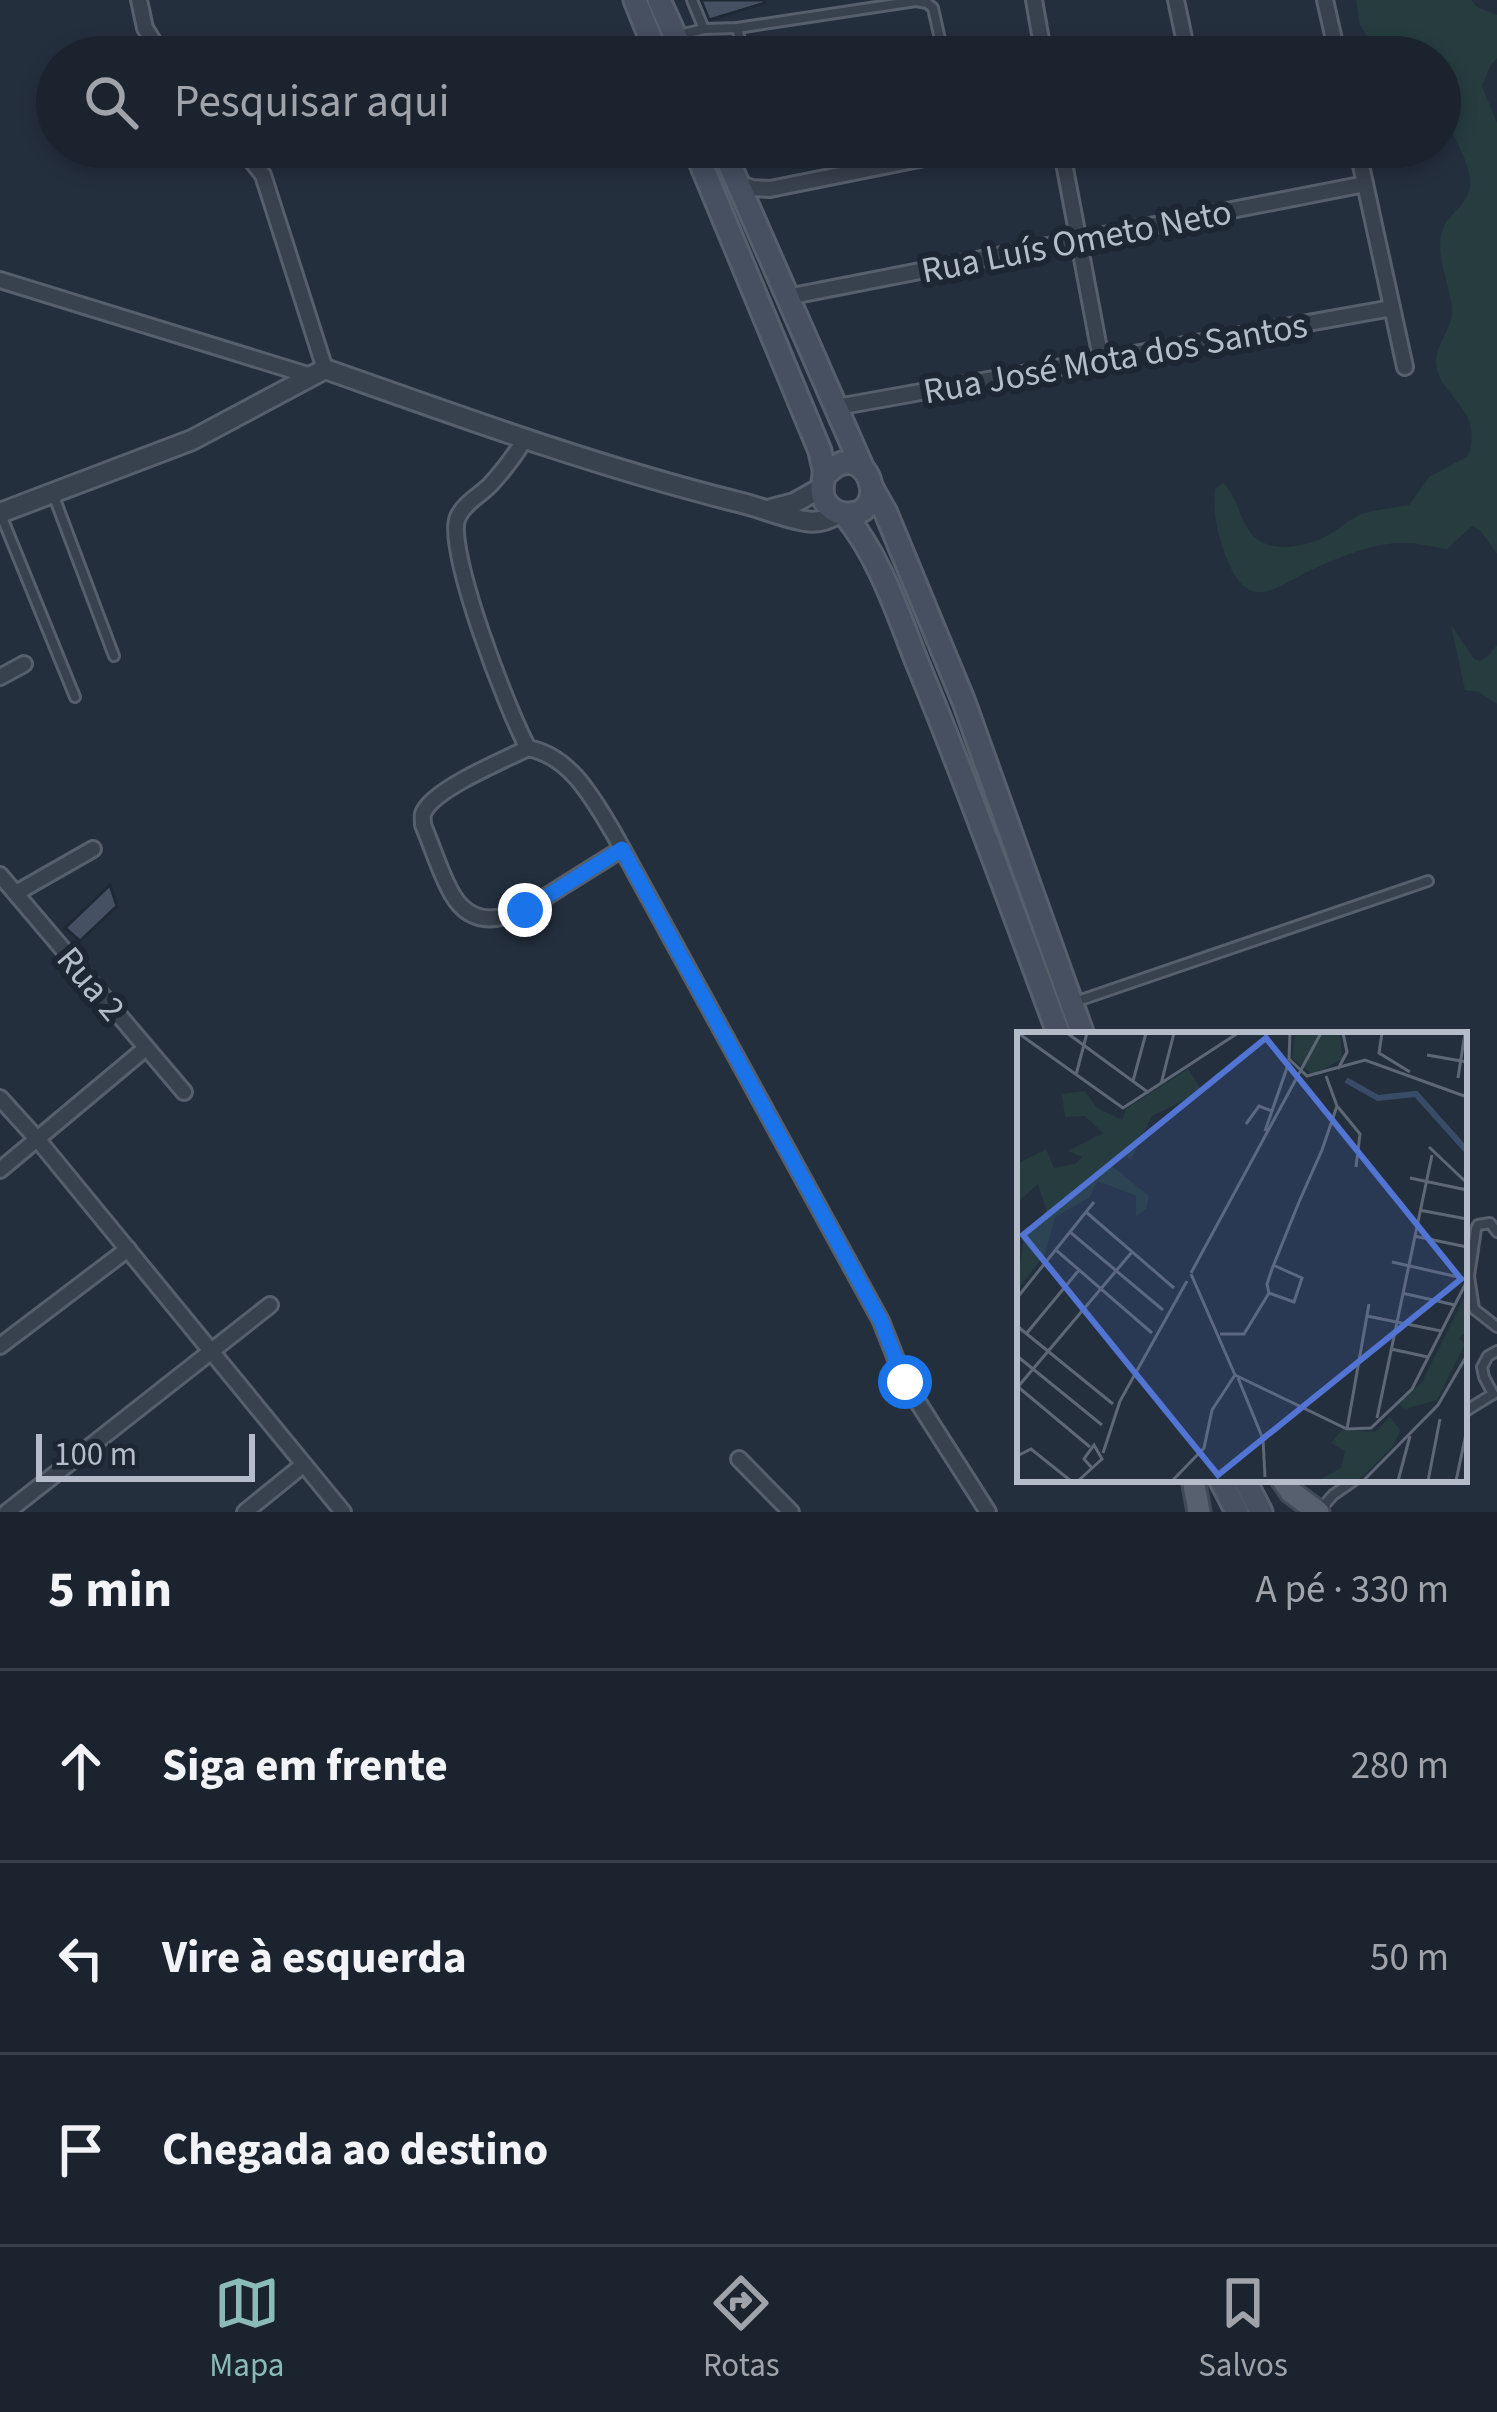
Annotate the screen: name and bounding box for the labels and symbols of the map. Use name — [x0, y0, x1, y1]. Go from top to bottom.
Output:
street label: Rua Luís Ometo Neto — [917, 186, 1236, 297]
street label: Rua José Mota dos Santos — [919, 300, 1311, 417]
route end — [498, 883, 552, 937]
street label: Rua 2 — [45, 936, 137, 1032]
inset map — [1017, 1032, 1467, 1482]
route start — [878, 1355, 932, 1409]
scale bar — [36, 1428, 255, 1481]

